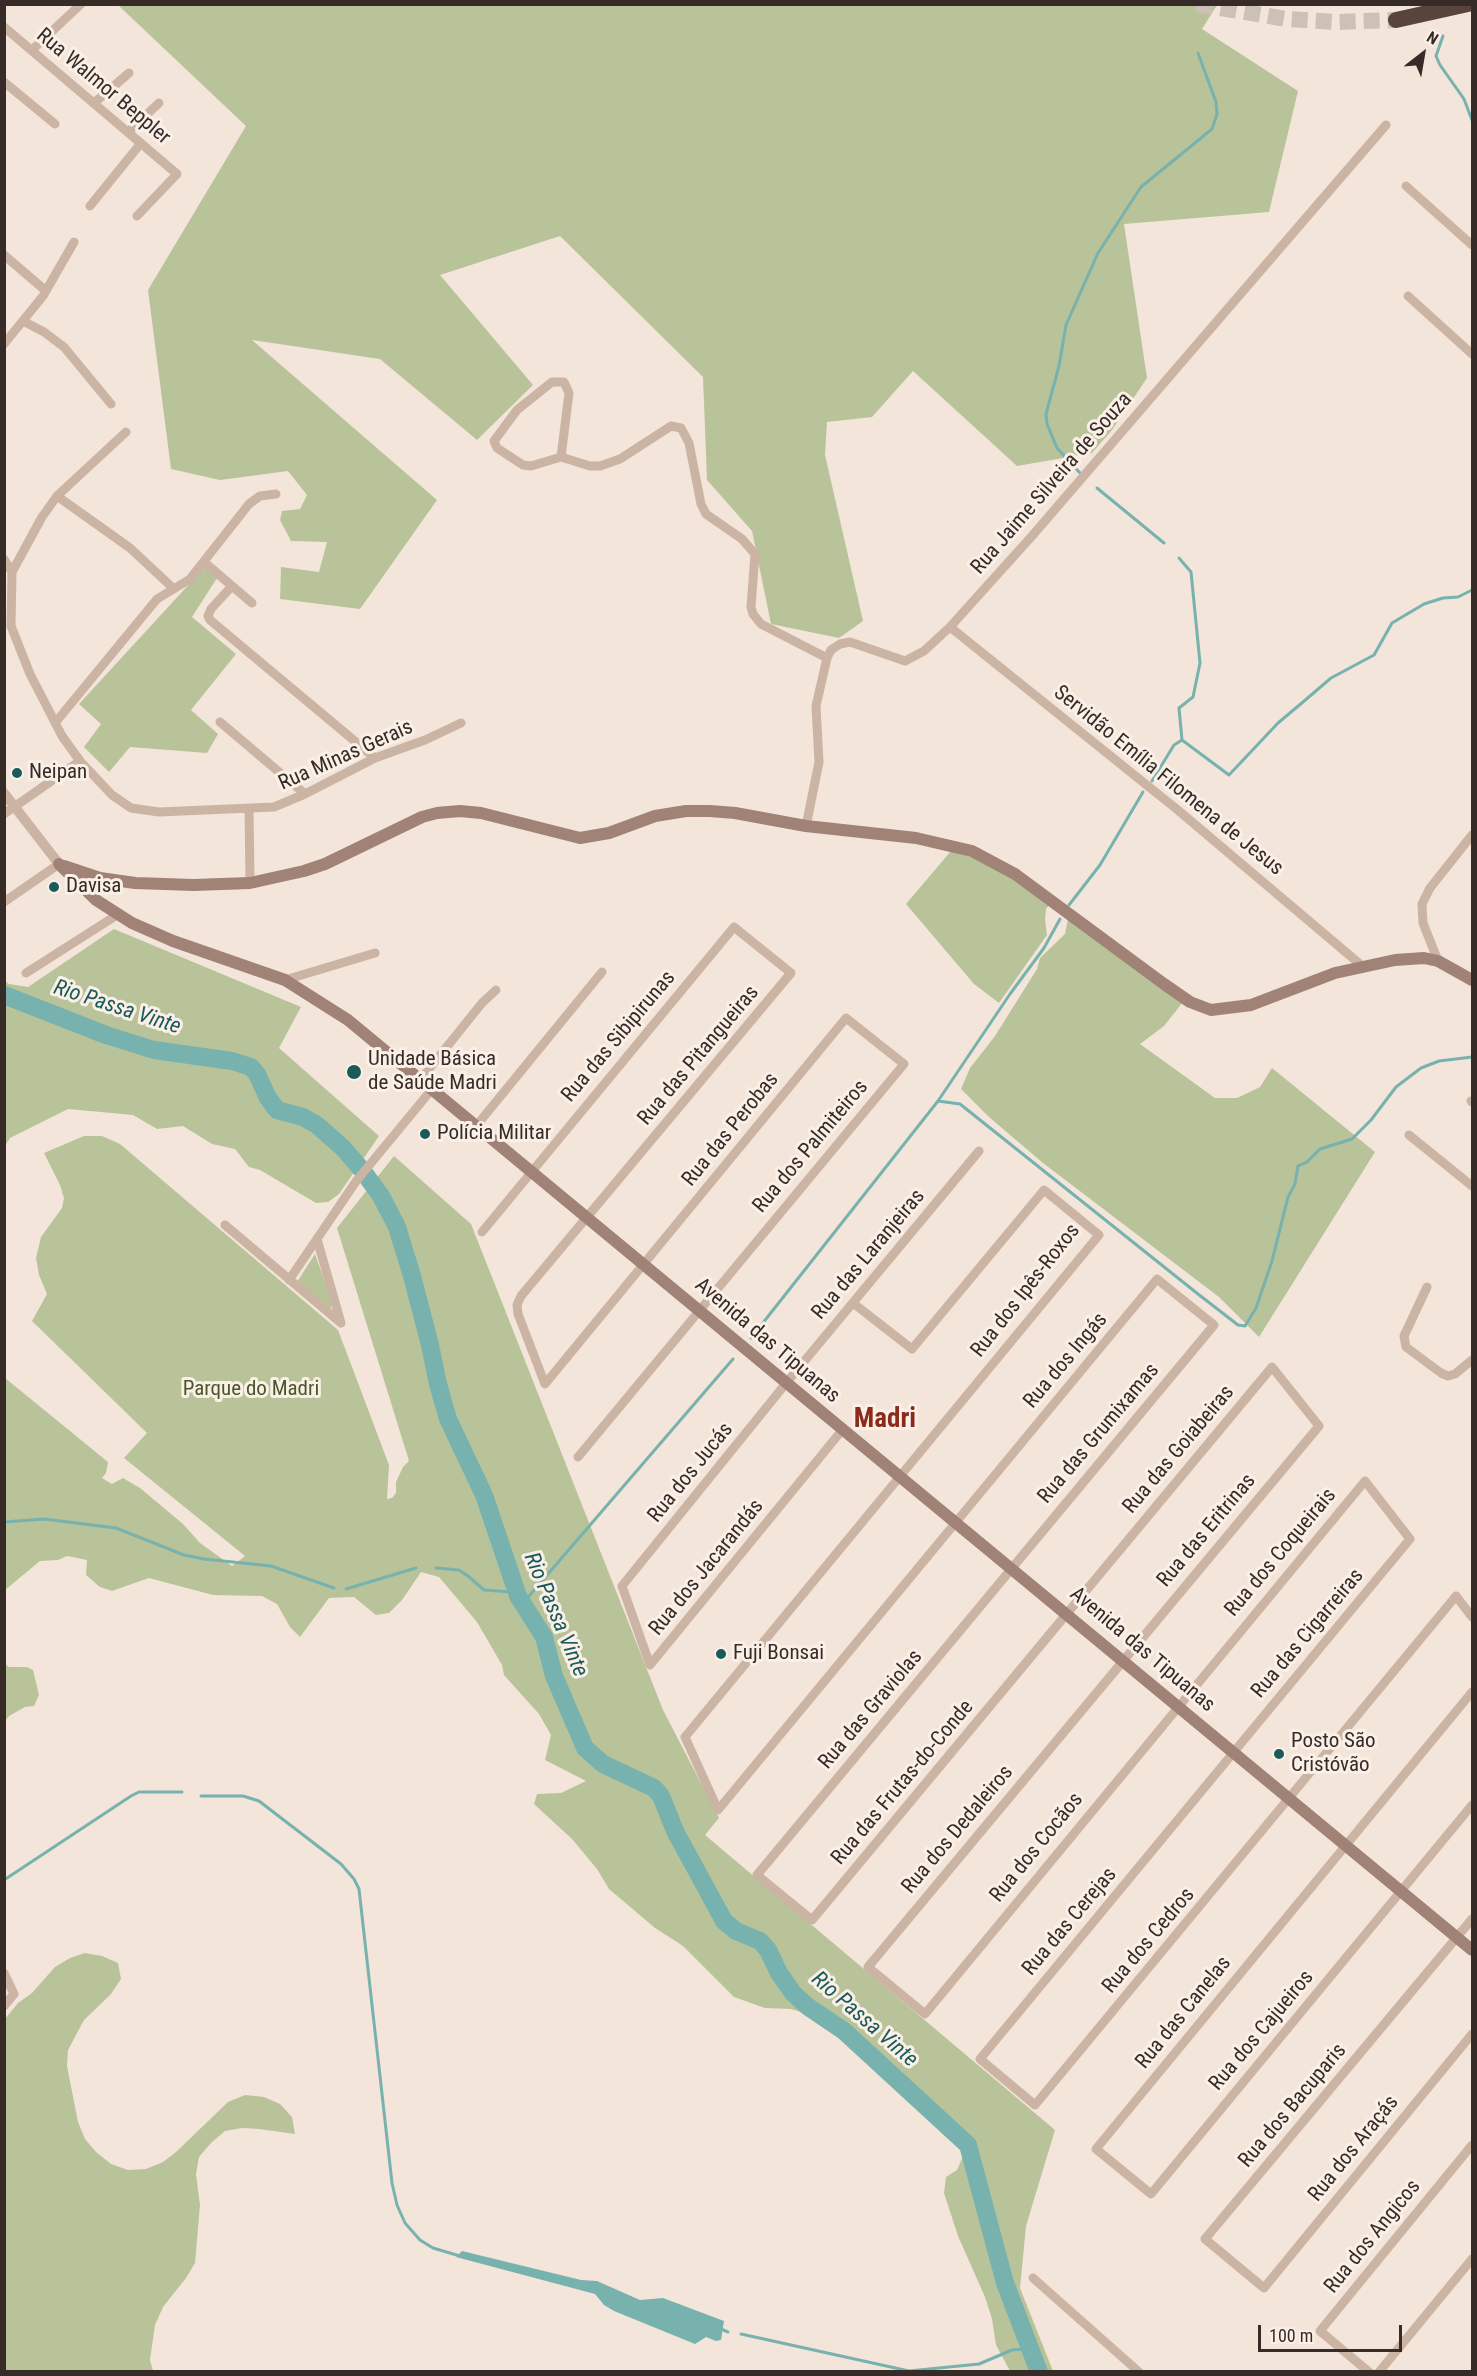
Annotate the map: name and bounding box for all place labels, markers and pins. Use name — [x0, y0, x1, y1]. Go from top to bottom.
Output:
place label: Neipan — [29, 760, 87, 786]
marker: Neipan — [10, 766, 24, 780]
place label: Davisa — [66, 874, 121, 900]
marker: Davisa — [47, 880, 61, 894]
place label: Unidade Básica de Saúde Madri — [368, 1047, 497, 1097]
marker: Unidade Básica de Saúde Madri — [345, 1063, 363, 1081]
place label: Polícia Militar — [437, 1121, 551, 1147]
marker: Polícia Militar — [418, 1127, 432, 1141]
place label: Fuji Bonsai — [733, 1641, 824, 1667]
marker: Fuji Bonsai — [714, 1647, 728, 1661]
place label: Posto São Cristóvão — [1291, 1729, 1375, 1779]
marker: Posto São Cristóvão — [1272, 1747, 1286, 1761]

